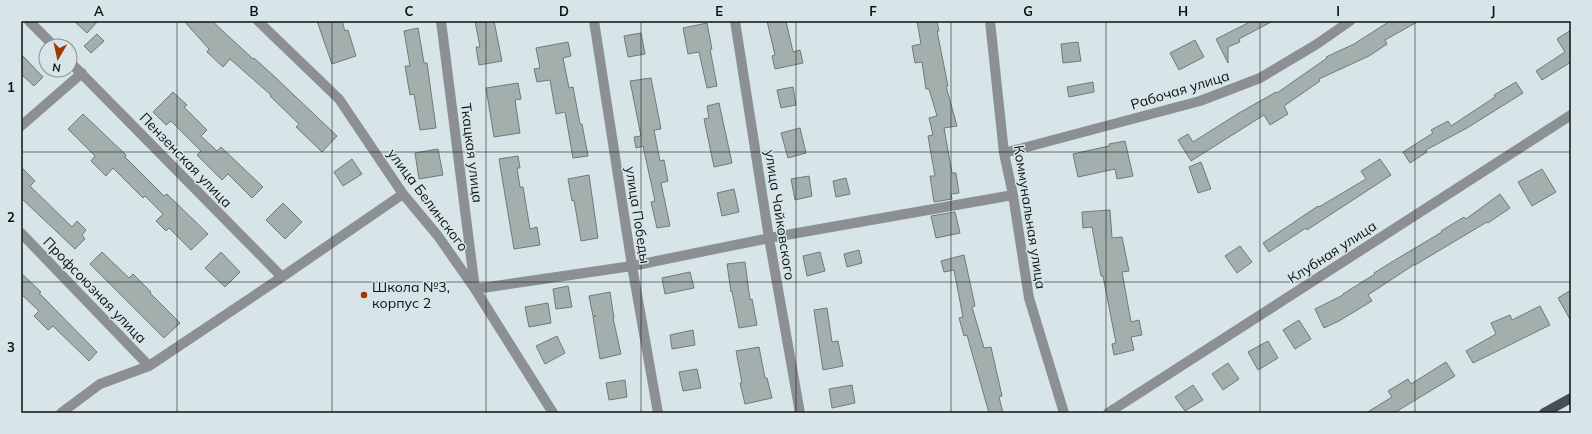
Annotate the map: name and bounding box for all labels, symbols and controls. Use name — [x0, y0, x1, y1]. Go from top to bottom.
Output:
text: A — [94, 3, 104, 19]
text: B — [250, 3, 259, 19]
text: C — [405, 3, 414, 19]
text: D — [559, 3, 569, 19]
text: E — [715, 3, 723, 19]
text: F — [869, 3, 877, 19]
text: G — [1023, 3, 1033, 19]
text: H — [1178, 3, 1188, 19]
text: I — [1336, 3, 1340, 19]
text: J — [1491, 3, 1495, 19]
north arrow — [38, 38, 78, 78]
text: N — [51, 60, 62, 75]
street label: Рабочая улица — [1128, 66, 1232, 114]
text: 1 — [7, 79, 15, 95]
street label: Ткацкая улица — [457, 102, 487, 204]
street label: Пензенская улица — [136, 109, 236, 211]
street label: Коммунальная улица — [1010, 144, 1050, 290]
street label: улица Белинского — [384, 145, 472, 255]
street label: улица Чайковского — [761, 149, 799, 281]
street label: улица Победы — [621, 165, 655, 265]
text: 2 — [7, 209, 15, 225]
street label: Клубная улица — [1284, 217, 1380, 287]
street label: Профсоюзная улица — [39, 233, 151, 347]
place label: Школа №3, корпус 2 — [372, 278, 450, 312]
marker: Школа №3, корпус 2 — [359, 290, 369, 300]
text: 3 — [7, 339, 15, 355]

